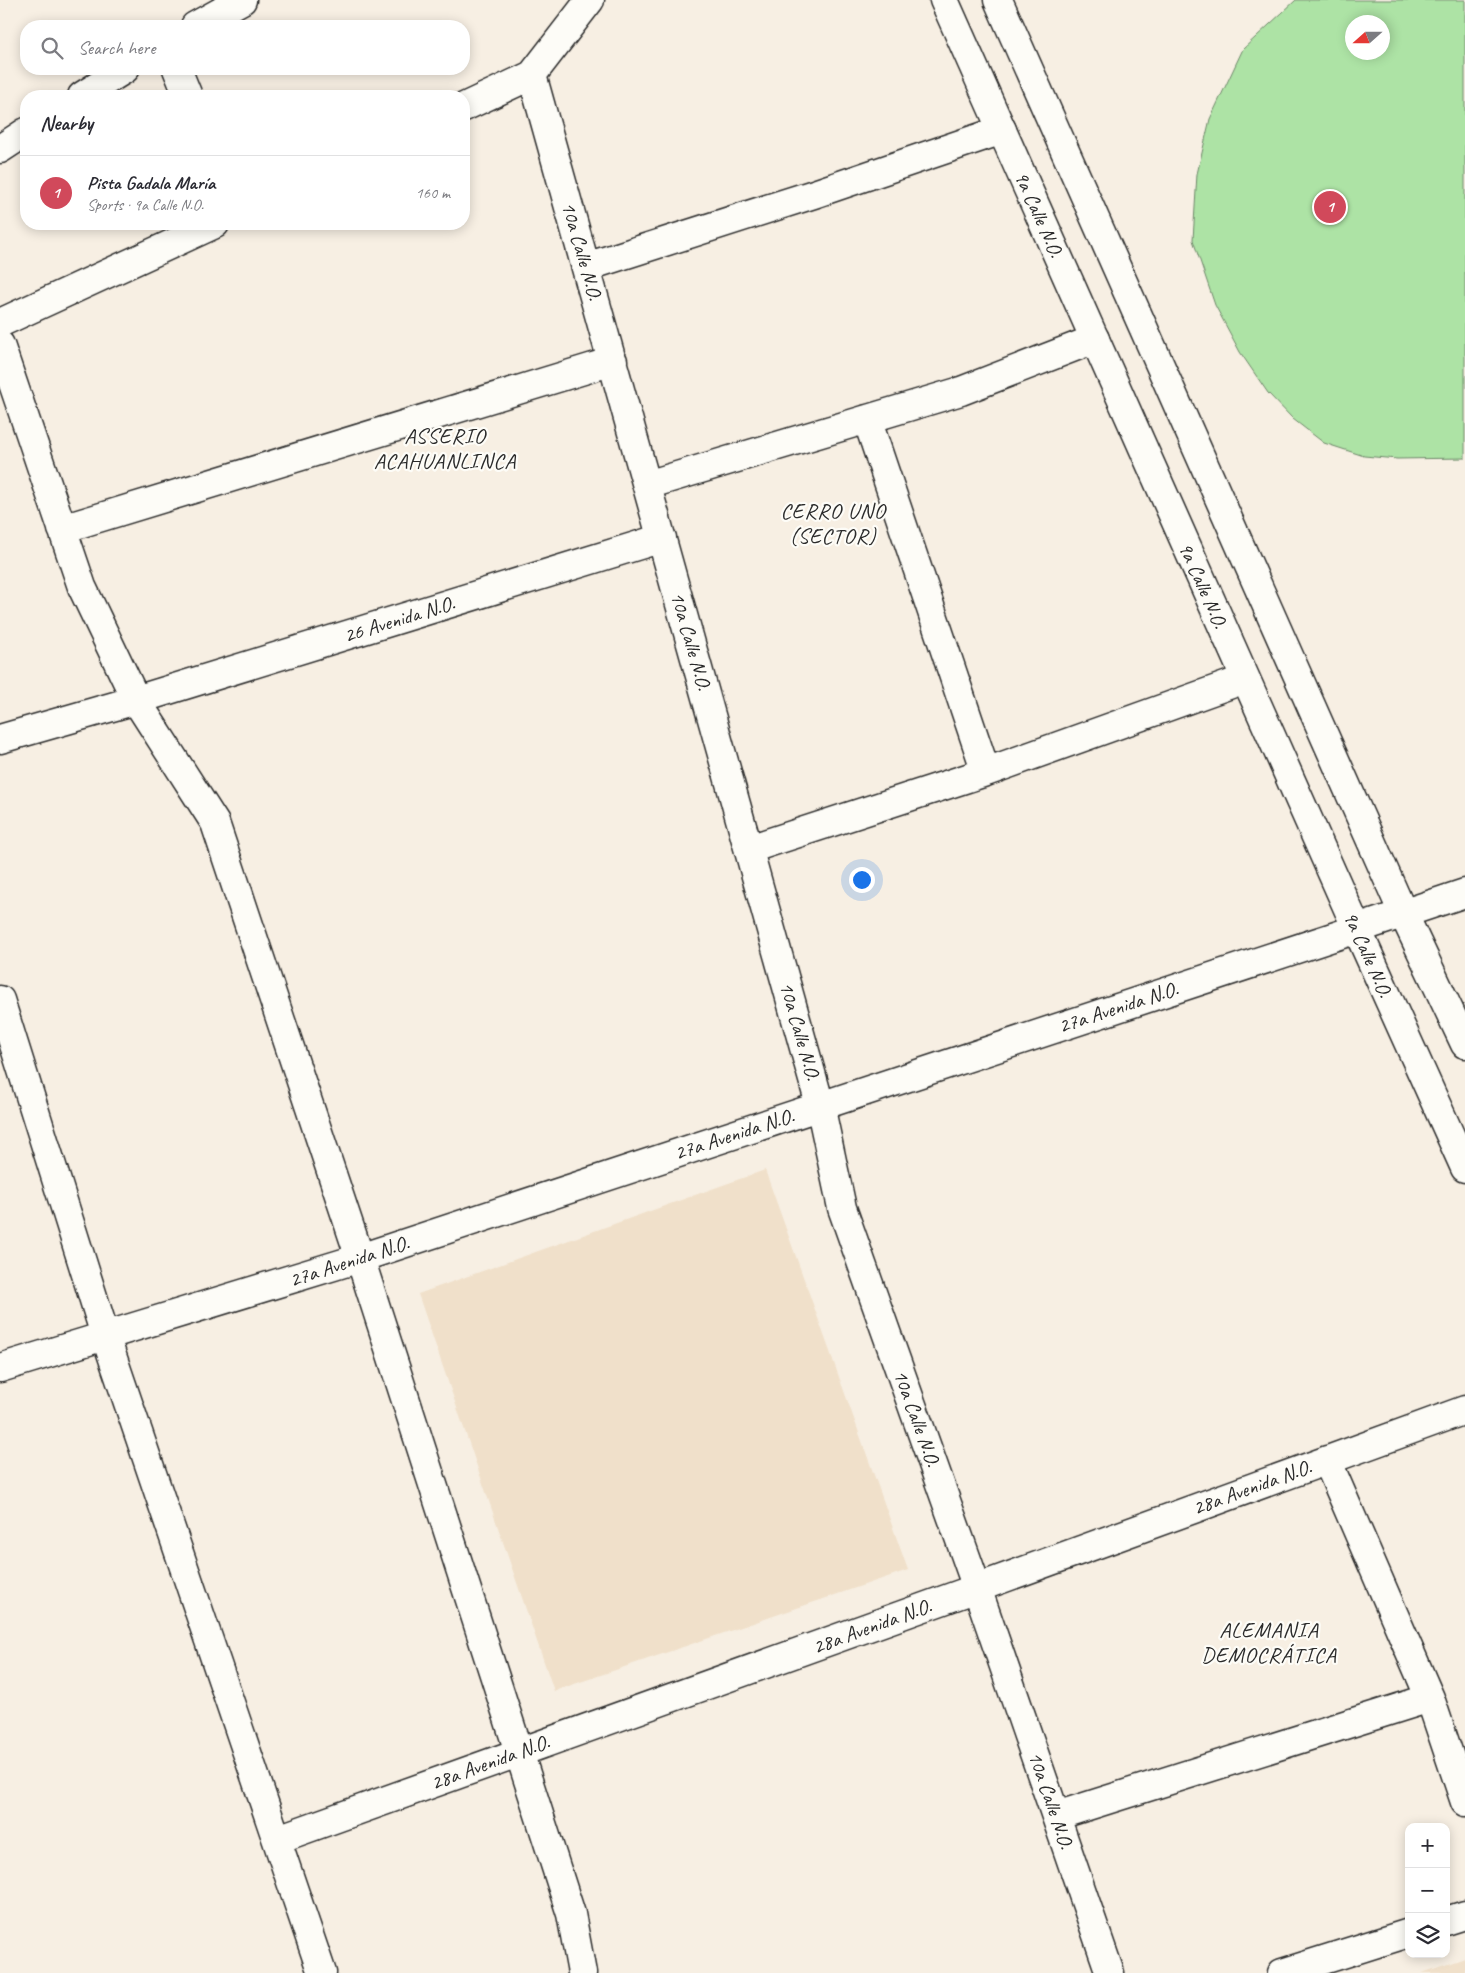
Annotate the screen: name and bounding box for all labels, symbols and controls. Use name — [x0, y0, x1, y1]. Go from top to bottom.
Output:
north arrow — [1345, 15, 1390, 60]
search box — [20, 20, 470, 75]
icon: search — [38, 34, 66, 62]
text: Search here — [78, 36, 155, 60]
text: Nearby — [40, 110, 93, 136]
street label: 9a Calle N.O. — [1008, 167, 1070, 262]
text: Pista Gadala María — [87, 171, 215, 195]
text: 1 — [52, 183, 60, 203]
text: 160 m — [416, 183, 450, 203]
pin: 1 — [1314, 188, 1346, 226]
text: Sports · 9a Calle N.O. — [87, 195, 204, 215]
street label: 10a Calle N.O. — [556, 199, 609, 304]
district label: ASSERIO ACAHUANLINCA — [374, 422, 516, 475]
district label: CERRO UNO (SECTOR) — [780, 497, 887, 550]
street label: 9a Calle N.O. — [1172, 538, 1234, 633]
street label: 10a Calle N.O. — [665, 589, 718, 694]
street label: 26 Avenida N.O. — [340, 590, 459, 648]
your location — [849, 867, 875, 893]
street label: 9a Calle N.O. — [1337, 907, 1399, 1002]
street label: 27a Avenida N.O. — [1055, 975, 1182, 1039]
street label: 10a Calle N.O. — [774, 979, 827, 1084]
street label: 27a Avenida N.O. — [671, 1102, 798, 1166]
street label: 27a Avenida N.O. — [286, 1229, 413, 1293]
street label: 10a Calle N.O. — [887, 1366, 947, 1471]
street label: 28a Avenida N.O. — [1189, 1453, 1316, 1521]
street label: 28a Avenida N.O. — [809, 1592, 936, 1660]
district label: ALEMANIA DEMOCRÁTICA — [1201, 1616, 1337, 1669]
street label: 28a Avenida N.O. — [427, 1728, 554, 1796]
street label: 10a Calle N.O. — [1022, 1748, 1080, 1853]
map controls — [1405, 1823, 1450, 1958]
button: + — [1405, 1823, 1450, 1868]
button: − — [1405, 1868, 1450, 1913]
button: layers — [1405, 1913, 1450, 1958]

